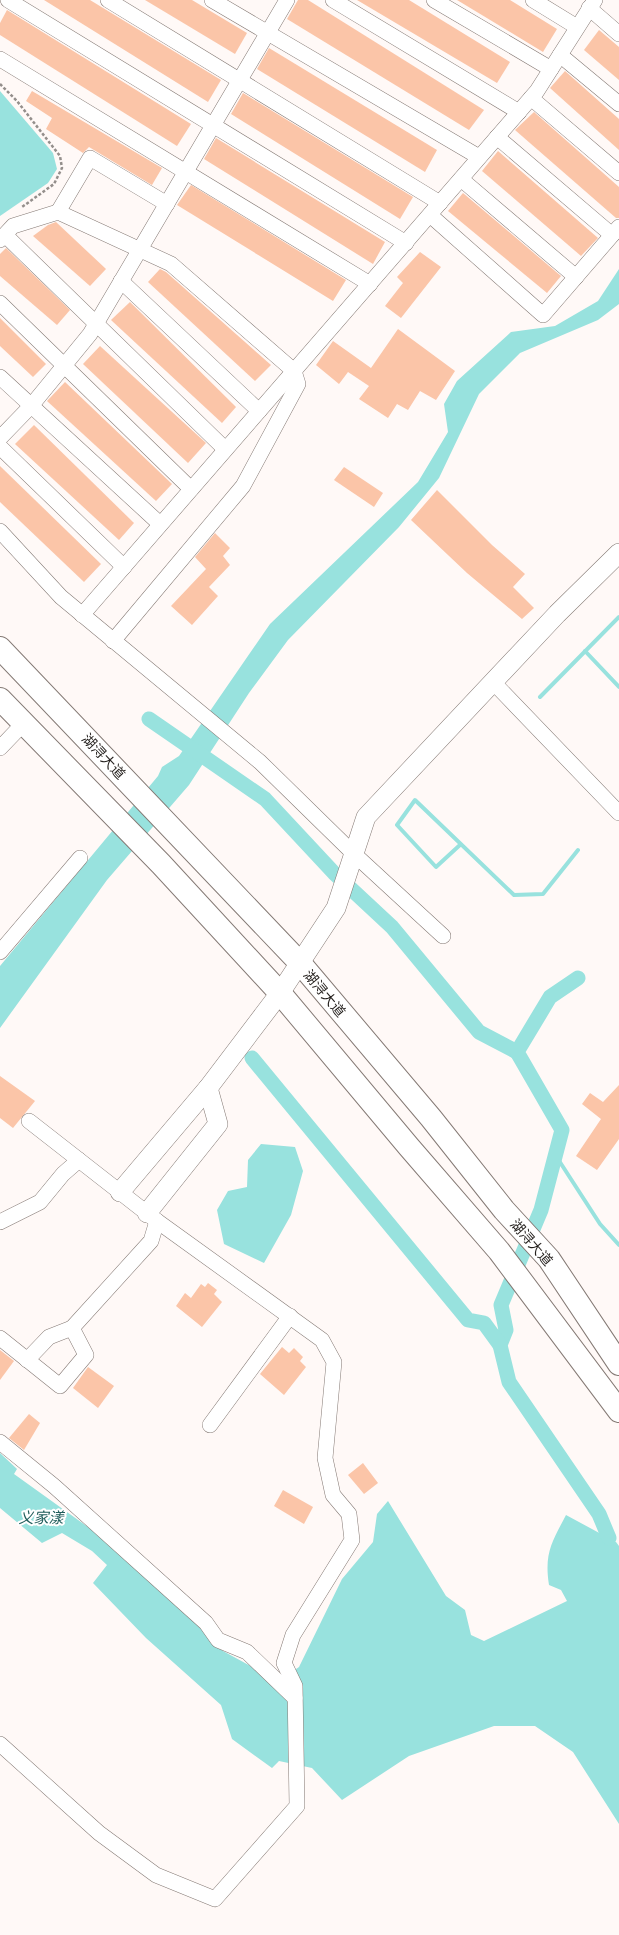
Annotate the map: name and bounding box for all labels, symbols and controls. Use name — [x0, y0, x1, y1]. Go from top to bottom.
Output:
street label: 湖浔大道 — [78, 729, 130, 783]
street label: 湖浔大道 — [300, 965, 350, 1021]
street label: 湖浔大道 — [506, 1215, 558, 1269]
water label: 义家漾 — [18, 1507, 65, 1527]

